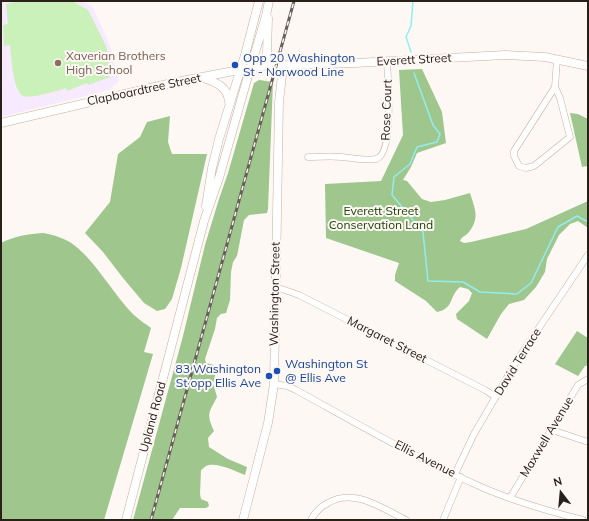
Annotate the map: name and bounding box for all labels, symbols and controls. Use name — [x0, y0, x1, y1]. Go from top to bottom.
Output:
place label: Xaverian Brothers High School — [66, 49, 166, 77]
place label: Opp 20 Washington St - Norwood Line — [243, 51, 355, 79]
street label: Everett Street — [376, 51, 452, 69]
marker: Xaverian Brothers High School — [53, 58, 63, 68]
marker: Opp 20 Washington St - Norwood Line — [230, 60, 240, 70]
street label: Clapboardtree Street — [86, 71, 202, 109]
street label: Rose Court — [379, 79, 395, 141]
park label: Everett Street Conservation Land — [329, 204, 433, 232]
street label: Washington Street — [267, 242, 283, 346]
street label: Margaret Street — [345, 314, 429, 366]
street label: David Terrace — [492, 326, 544, 398]
place label: Washington St @ Ellis Ave — [285, 357, 368, 385]
place label: 83 Washington St opp Ellis Ave — [175, 362, 261, 390]
marker: Washington St @ Ellis Ave — [272, 366, 282, 376]
marker: 83 Washington St opp Ellis Ave — [264, 371, 274, 381]
street label: Upland Road — [137, 380, 169, 454]
street label: Maxwell Avenue — [517, 394, 577, 480]
street label: Ellis Avenue — [392, 437, 458, 481]
north arrow — [541, 473, 581, 513]
text: N — [552, 474, 564, 489]

